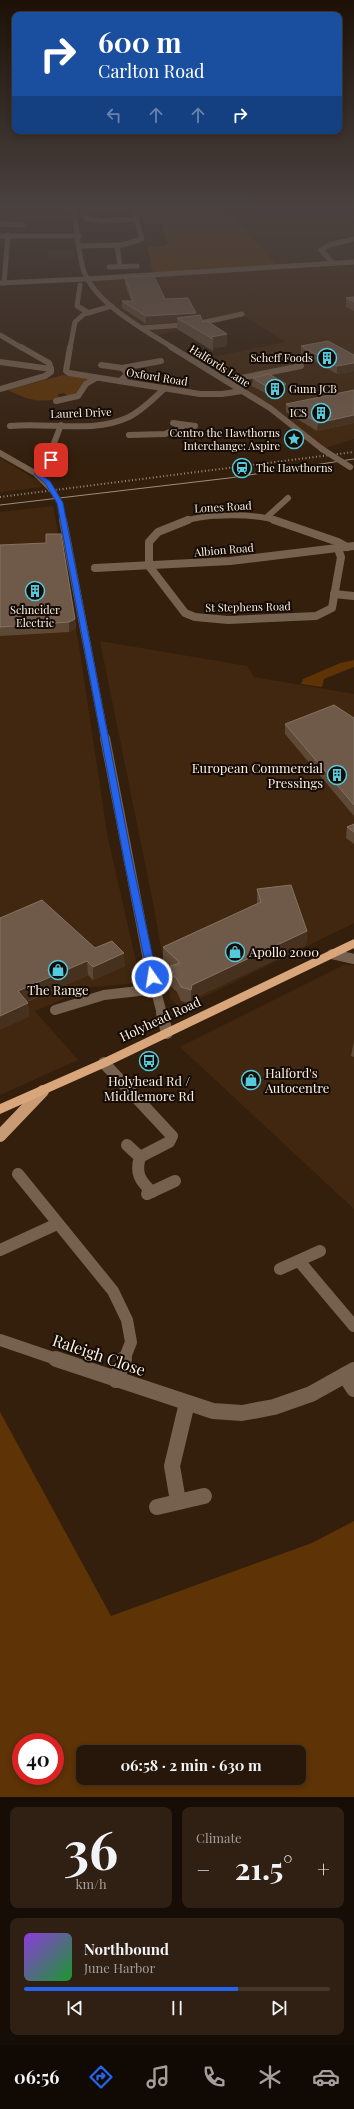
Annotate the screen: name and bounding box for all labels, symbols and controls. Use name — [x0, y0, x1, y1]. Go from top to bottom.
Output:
text: 600 m — [98, 23, 182, 60]
icon: right — [32, 28, 84, 80]
text: Carlton Road — [98, 59, 205, 83]
icon: left — [103, 104, 125, 126]
icon: ahead — [145, 104, 167, 126]
icon: ahead — [187, 104, 209, 126]
icon: right — [229, 104, 251, 126]
street label: Halfords Lane — [187, 341, 254, 390]
building icon: Scheff Foods — [316, 347, 338, 369]
place label: Scheff Foods — [250, 350, 313, 365]
street label: Oxford Road — [125, 364, 189, 389]
building icon: Gunn JCB — [264, 378, 286, 400]
place label: Gunn JCB — [289, 381, 337, 396]
building icon: ICS — [310, 402, 332, 424]
street label: Laurel Drive — [50, 404, 112, 421]
place label: ICS — [290, 405, 307, 420]
place label: Centro the Hawthorns Interchange: Aspire — [170, 425, 280, 453]
place icon: Centro the Hawthorns Interchange: Aspire — [283, 428, 305, 450]
pin — [34, 443, 68, 477]
icon: arrive — [40, 449, 62, 471]
station icon: The Hawthorns — [231, 457, 253, 479]
place label: The Hawthorns — [256, 460, 333, 475]
street label: Lones Road — [194, 497, 253, 515]
street label: Albion Road — [192, 539, 255, 560]
building icon: Schneider Electric — [24, 580, 46, 602]
street label: St Stephens Road — [205, 598, 291, 615]
place label: Schneider Electric — [10, 602, 60, 630]
place label: European Commercial Pressings — [192, 759, 323, 791]
building icon: European Commercial Pressings — [326, 764, 348, 786]
shop icon: Apollo 2000 — [224, 941, 246, 963]
place label: Apollo 2000 — [248, 943, 319, 960]
position arrow — [131, 956, 173, 998]
shop icon: The Range — [47, 959, 69, 981]
place label: The Range — [27, 981, 89, 998]
street label: Holyhead Road — [116, 992, 203, 1045]
bus stop icon: Holyhead Rd / Middlemore Rd — [138, 1050, 160, 1072]
place label: Halford's Autocentre — [264, 1064, 330, 1096]
shop icon: Halford's Autocentre — [240, 1069, 262, 1091]
place label: Holyhead Rd / Middlemore Rd — [104, 1072, 195, 1104]
street label: Raleigh Close — [50, 1329, 148, 1380]
speed limit sign: 40 — [12, 1733, 64, 1785]
text: 06:58 · 2 min · 630 m — [120, 1755, 262, 1775]
text: 36 — [64, 1814, 118, 1883]
text: Climate — [196, 1829, 242, 1846]
text: 21.5° — [235, 1848, 293, 1888]
text: − — [196, 1854, 210, 1884]
text: + — [317, 1854, 330, 1884]
text: km/h — [75, 1875, 107, 1892]
text: Northbound — [84, 1939, 169, 1959]
text: June Harbor — [84, 1959, 155, 1976]
icon: previous — [64, 1997, 86, 2019]
icon: pause — [166, 1997, 188, 2019]
icon: next — [268, 1997, 290, 2019]
icon: directions — [87, 2063, 115, 2091]
icon: music — [144, 2063, 172, 2091]
icon: phone — [200, 2063, 228, 2091]
icon: climate — [256, 2063, 284, 2091]
icon: car — [312, 2063, 340, 2091]
text: 06:56 — [14, 2065, 59, 2089]

